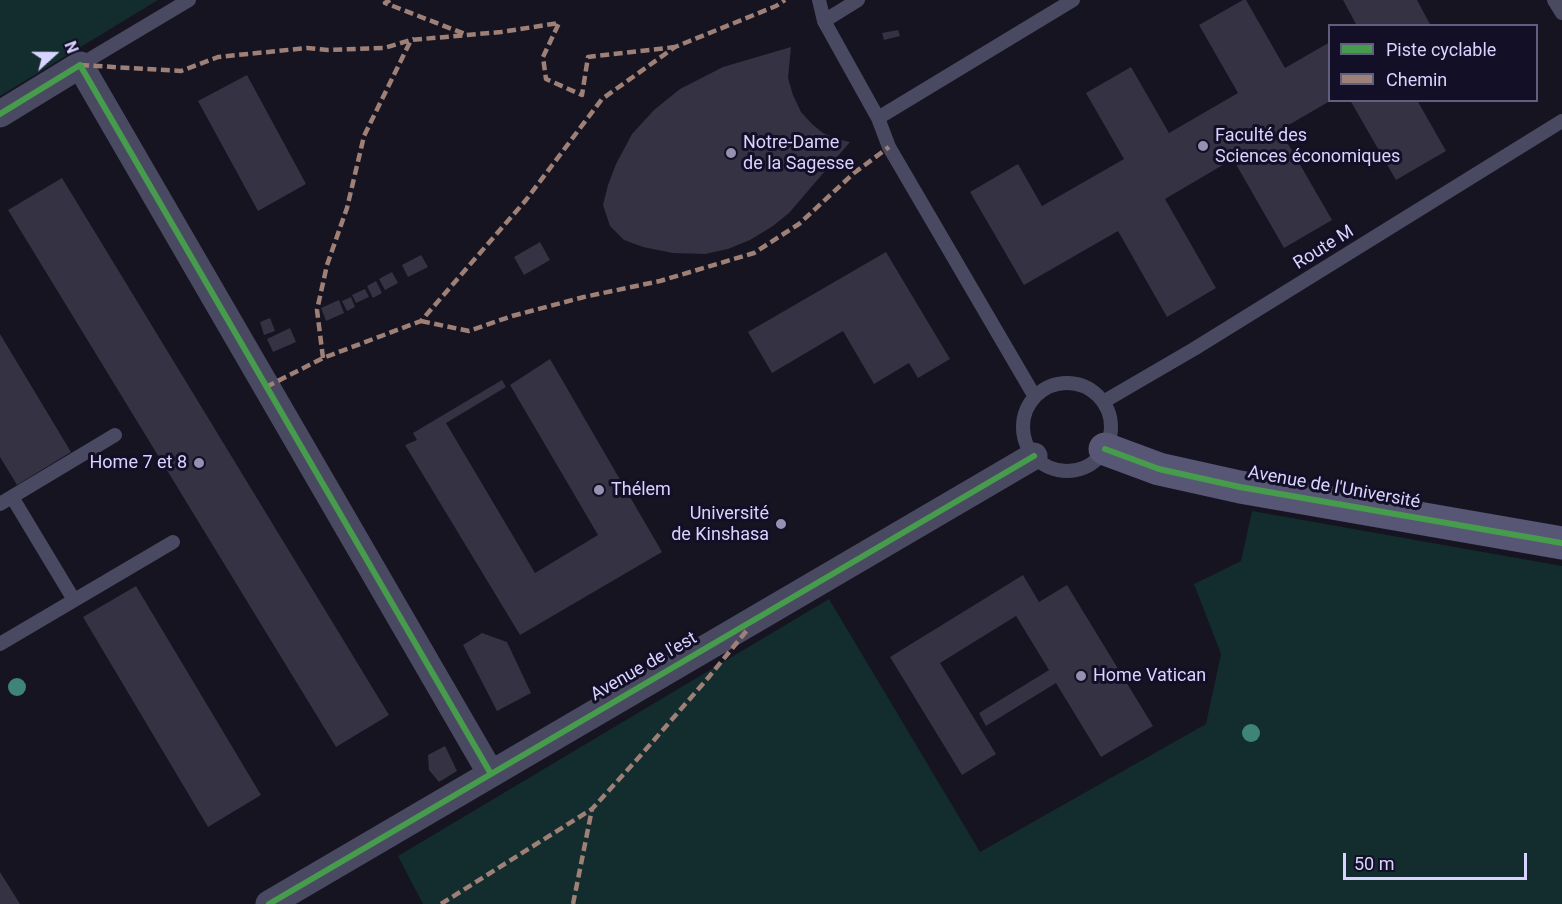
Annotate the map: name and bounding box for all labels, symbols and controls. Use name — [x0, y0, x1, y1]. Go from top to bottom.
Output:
north arrow — [24, 24, 84, 84]
legend — [1328, 24, 1538, 102]
text: N — [60, 39, 82, 56]
text: Piste cyclable — [1386, 39, 1496, 60]
text: Chemin — [1386, 69, 1447, 90]
place label: Faculté des Sciences économiques — [1215, 125, 1400, 168]
place label: Notre-Dame de la Sagesse — [743, 132, 854, 174]
marker: Faculté des Sciences économiques — [1196, 139, 1210, 153]
marker: Notre-Dame de la Sagesse — [724, 146, 738, 160]
street label: Route M — [1290, 221, 1358, 275]
place label: Home 7 et 8 — [90, 452, 187, 474]
marker: Home 7 et 8 — [192, 456, 206, 470]
street label: Avenue de l'Université — [1246, 462, 1422, 514]
place label: Thélem — [611, 479, 671, 501]
marker: Thélem — [592, 483, 606, 497]
place label: Université de Kinshasa — [671, 503, 769, 546]
marker: Université de Kinshasa — [774, 517, 788, 531]
street label: Avenue de l'est — [587, 628, 701, 706]
place label: Home Vatican — [1093, 665, 1206, 687]
marker: Home Vatican — [1074, 669, 1088, 683]
scale bar — [1346, 841, 1530, 879]
text: 50 m — [1354, 853, 1394, 874]

